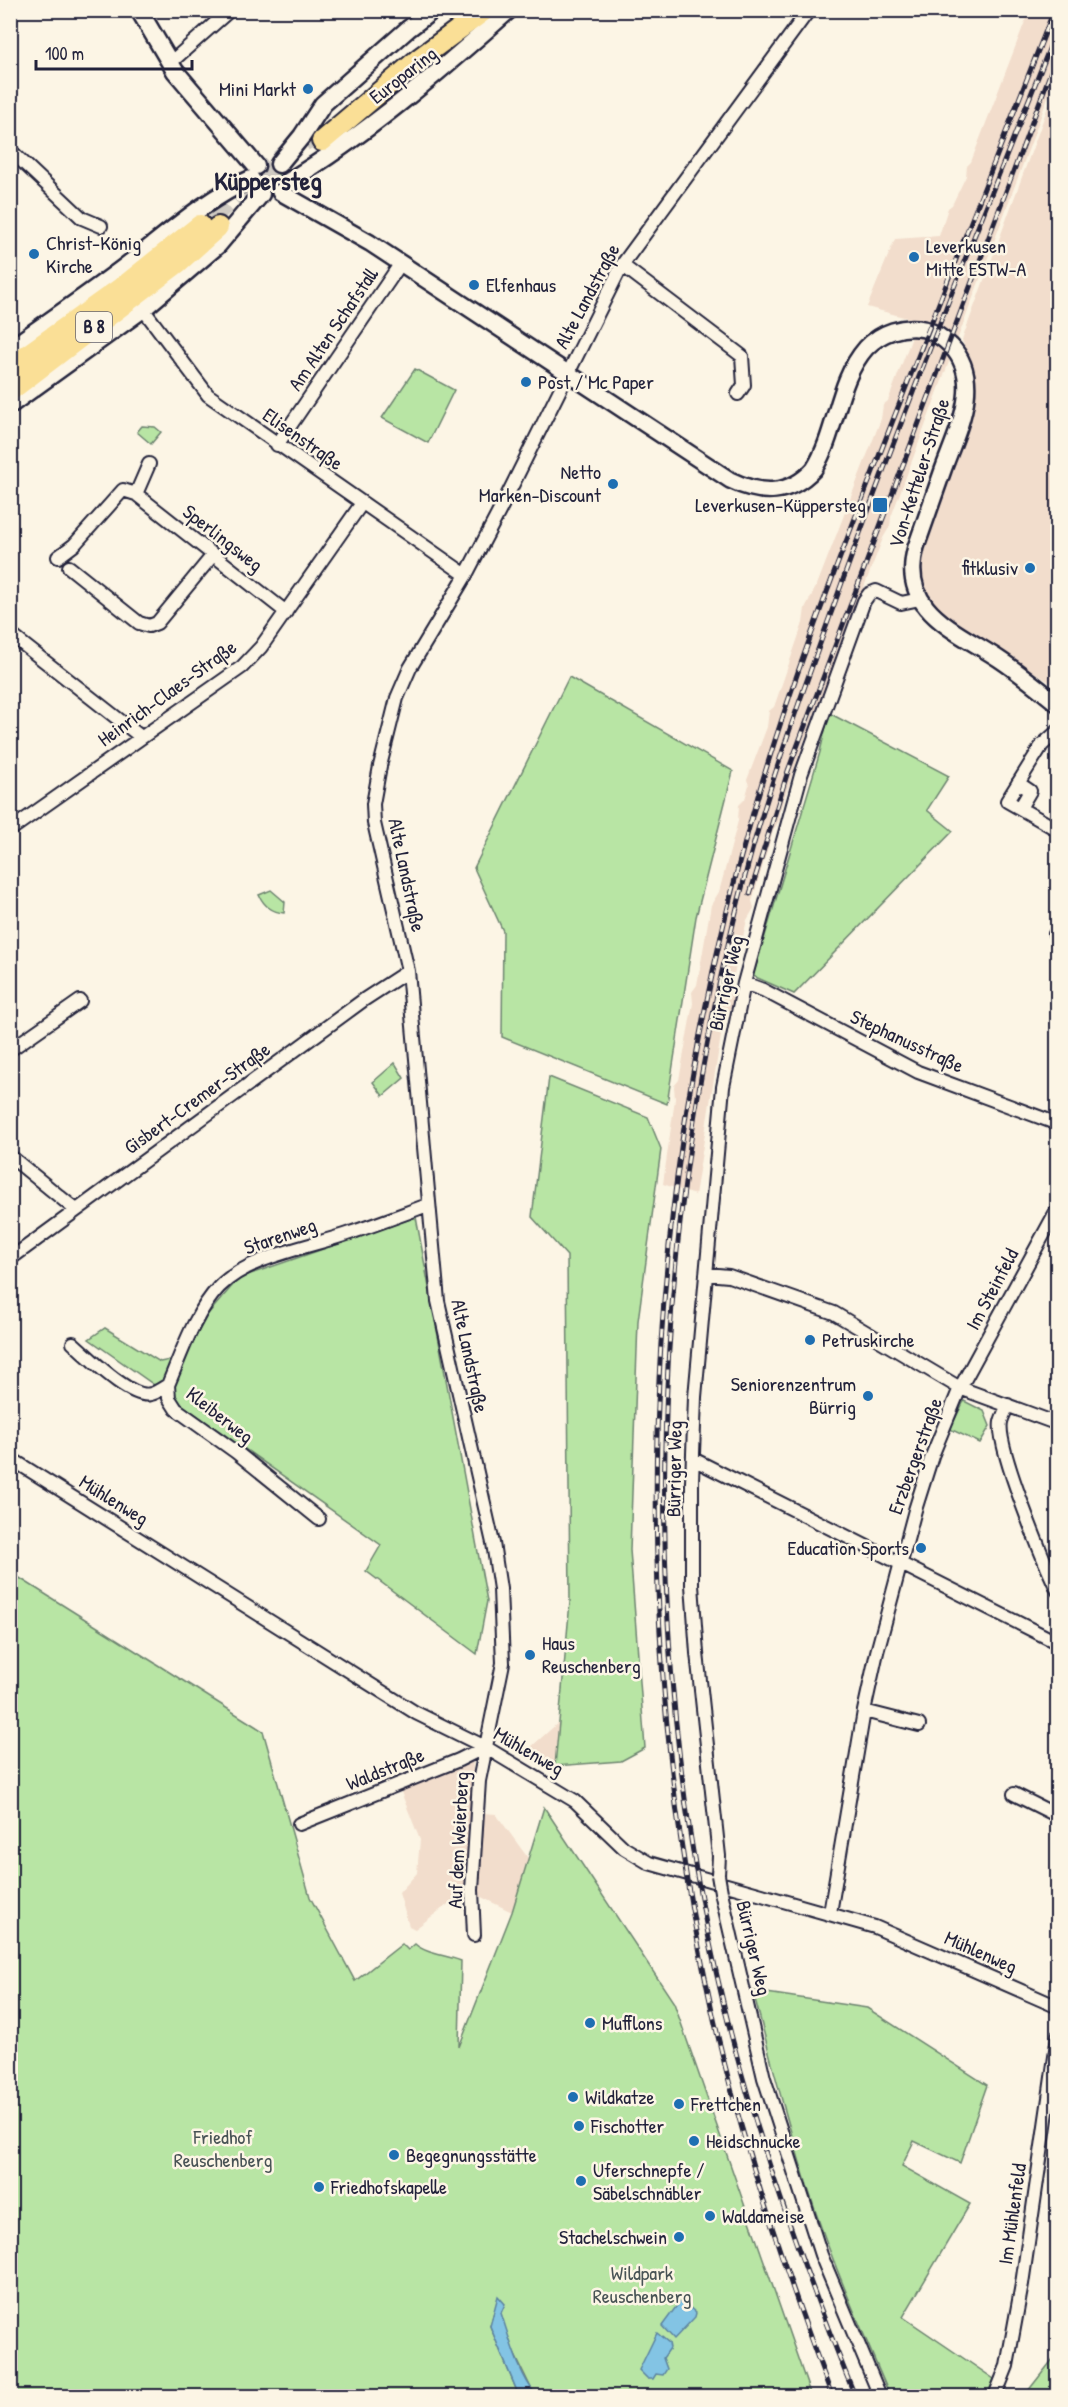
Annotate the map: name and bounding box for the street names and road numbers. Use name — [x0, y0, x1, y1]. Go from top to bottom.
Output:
street label: Europaring — [363, 40, 442, 110]
street label: Alte Landstraße — [548, 238, 626, 353]
street label: Am Alten Schafstall — [281, 262, 384, 396]
road number: B 8 — [76, 312, 112, 342]
street label: Von-Ketteler-Straße — [882, 395, 955, 551]
street label: Elisenstraße — [258, 401, 349, 476]
street label: Sperlingsweg — [178, 498, 269, 578]
street label: Heinrich-Claes-Straße — [92, 633, 242, 752]
street label: Alte Landstraße — [382, 816, 433, 934]
street label: Bürriger Weg — [702, 933, 750, 1033]
street label: Stephanusstraße — [846, 1002, 968, 1079]
street label: Gisbert-Cremer-Straße — [118, 1035, 275, 1160]
street label: Starenweg — [240, 1211, 320, 1260]
street label: Im Steinfeld — [959, 1243, 1024, 1334]
street label: Alte Landstraße — [445, 1297, 496, 1415]
street label: Kleiberweg — [181, 1380, 260, 1449]
street label: Erzbergerstraße — [881, 1394, 948, 1518]
street label: Bürriger Weg — [659, 1420, 688, 1517]
street label: Mühlenweg — [75, 1468, 154, 1531]
street label: Mühlenweg — [489, 1720, 569, 1781]
street label: Waldstraße — [342, 1741, 428, 1796]
street label: Auf dem Weierberg — [440, 1771, 475, 1909]
street label: Bürriger Weg — [730, 1898, 779, 1998]
street label: Mühlenweg — [941, 1924, 1022, 1980]
street label: Im Mühlenfeld — [991, 2161, 1032, 2266]

